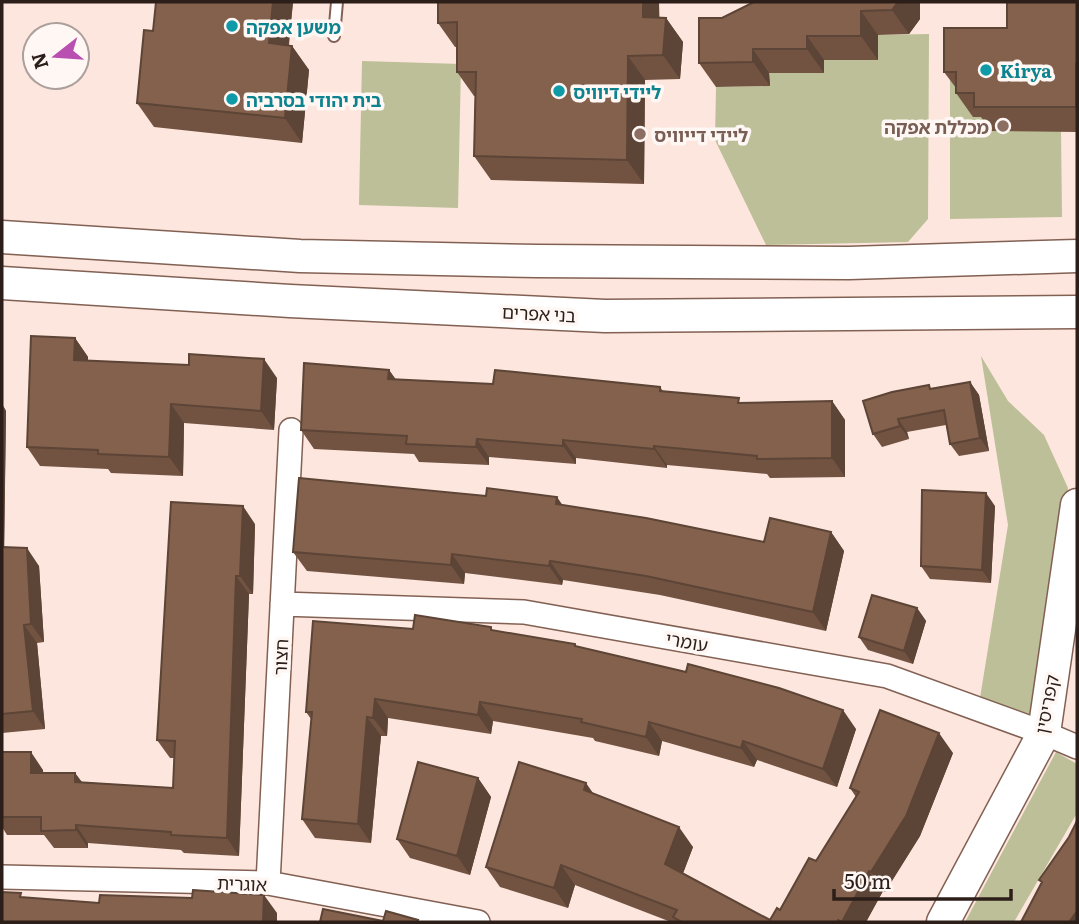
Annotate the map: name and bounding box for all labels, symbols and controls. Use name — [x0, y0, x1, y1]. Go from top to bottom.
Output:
place label: משען אפקה — [246, 13, 341, 40]
marker: משען אפקה — [224, 18, 240, 34]
north arrow — [21, 21, 91, 91]
text: N — [23, 49, 55, 73]
place label: Kirya — [1000, 57, 1052, 84]
marker: Kirya — [978, 62, 994, 78]
place label: ליידי דיוויס — [573, 78, 661, 105]
marker: ליידי דיוויס — [551, 83, 567, 99]
place label: בית יהודי בסרביה — [246, 86, 382, 113]
marker: בית יהודי בסרביה — [224, 91, 240, 107]
place label: מכללת אפקה — [884, 113, 989, 140]
marker: מכללת אפקה — [995, 118, 1011, 134]
place label: ליידי דייוויס — [654, 121, 748, 148]
marker: ליידי דייוויס — [632, 126, 648, 142]
street label: בני אפרים — [501, 298, 577, 328]
street label: עומרי — [664, 624, 710, 658]
street label: חצור — [266, 638, 294, 676]
street label: קפריסין — [1027, 672, 1065, 736]
scale bar — [834, 858, 1011, 902]
text: 50 m — [844, 864, 891, 895]
street label: אוגרית — [216, 869, 268, 897]

